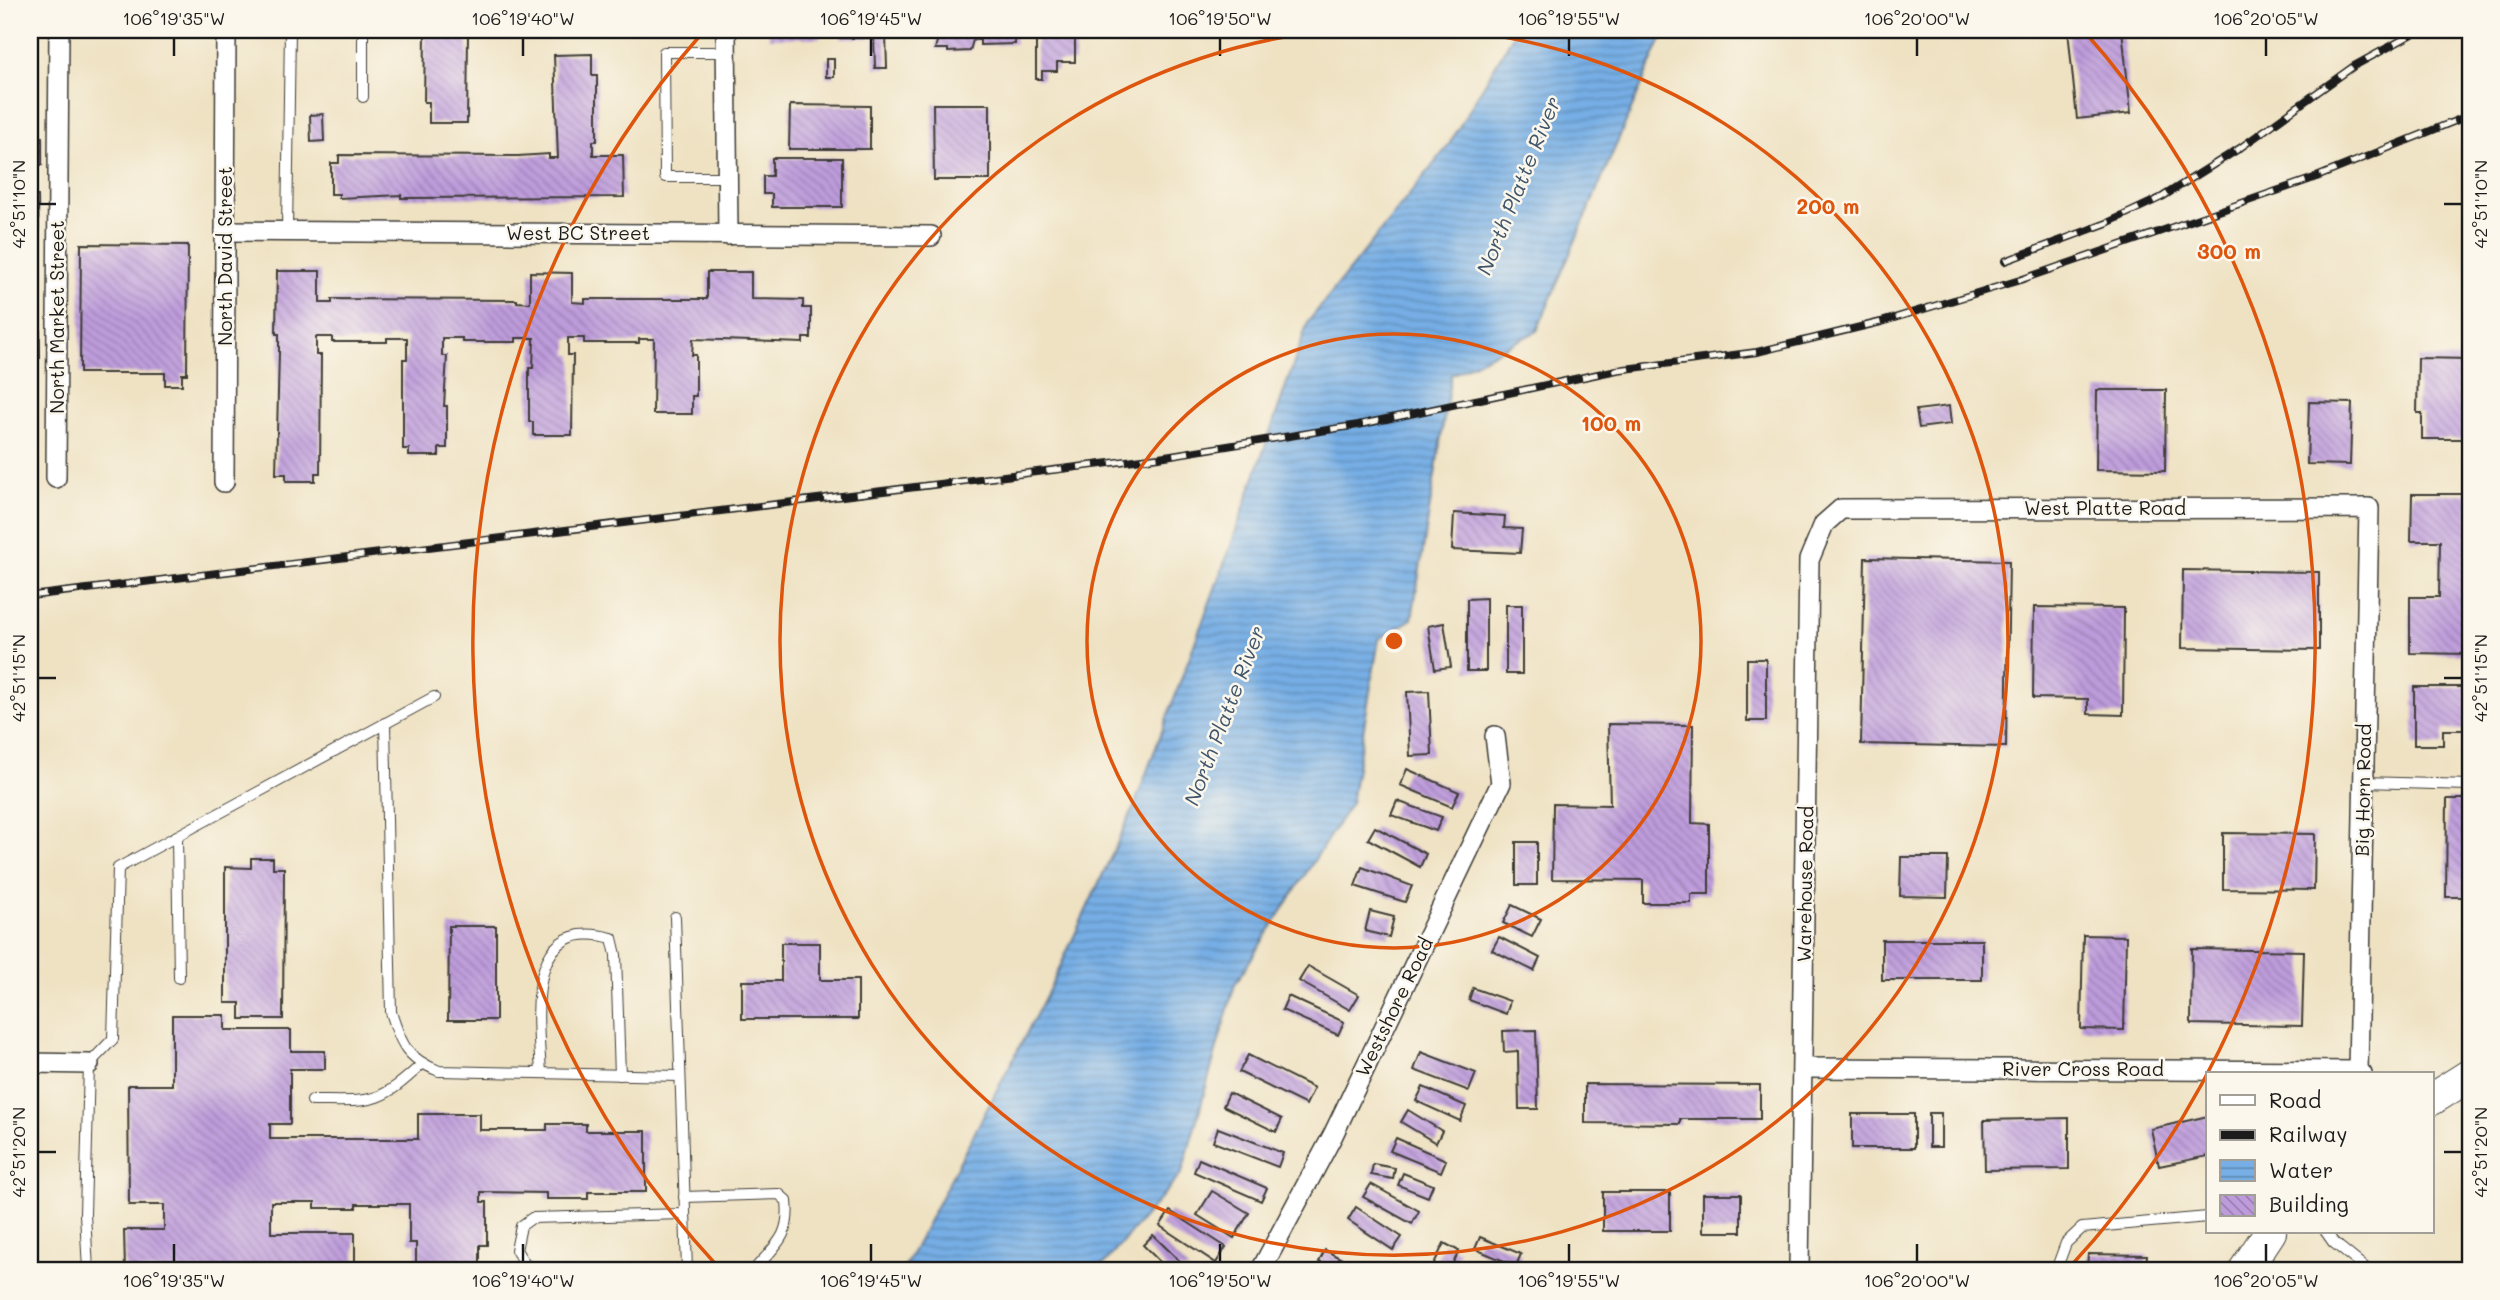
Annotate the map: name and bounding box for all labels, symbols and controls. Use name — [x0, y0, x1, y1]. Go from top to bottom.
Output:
text: 106°19'35"W — [123, 6, 225, 30]
text: 106°19'40"W — [471, 6, 575, 30]
text: 106°19'45"W — [820, 6, 922, 30]
text: 106°19'50"W — [1168, 6, 1272, 30]
text: 106°19'55"W — [1518, 6, 1620, 30]
text: 106°20'00"W — [1864, 6, 1970, 30]
text: 106°20'05"W — [2213, 6, 2319, 30]
water label: North Platte River — [1469, 92, 1566, 279]
text: 42°51'10"N — [6, 160, 30, 248]
text: 42°51'10"N — [2468, 160, 2492, 248]
street label: North David Street — [212, 166, 237, 346]
text: 200 m — [1797, 192, 1859, 219]
street label: North Market Street — [44, 220, 69, 414]
street label: West BC Street — [506, 220, 650, 245]
text: 300 m — [2197, 237, 2261, 264]
text: 100 m — [1581, 409, 1641, 436]
street label: West Platte Road — [2024, 495, 2186, 520]
water label: North Platte River — [1177, 622, 1270, 809]
centre of rings — [1382, 629, 1406, 653]
text: 42°51'15"N — [6, 634, 30, 722]
text: 42°51'15"N — [2468, 634, 2492, 722]
street label: Big Horn Road — [2349, 723, 2376, 857]
street label: Warehouse Road — [1791, 805, 1818, 963]
street label: Westshore Road — [1349, 933, 1438, 1081]
street label: River Cross Road — [2002, 1056, 2164, 1081]
legend — [2206, 1072, 2434, 1234]
text: Road — [2269, 1086, 2321, 1113]
text: 42°51'20"N — [6, 1107, 30, 1197]
text: 42°51'20"N — [2468, 1107, 2492, 1197]
text: Railway — [2269, 1120, 2348, 1147]
text: Water — [2269, 1156, 2333, 1183]
text: Building — [2269, 1190, 2349, 1217]
text: 106°19'35"W — [123, 1268, 225, 1292]
text: 106°19'40"W — [471, 1268, 575, 1292]
text: 106°19'45"W — [820, 1268, 922, 1292]
text: 106°19'50"W — [1168, 1268, 1272, 1292]
text: 106°19'55"W — [1518, 1268, 1620, 1292]
text: 106°20'00"W — [1864, 1268, 1970, 1292]
text: 106°20'05"W — [2213, 1268, 2319, 1292]

